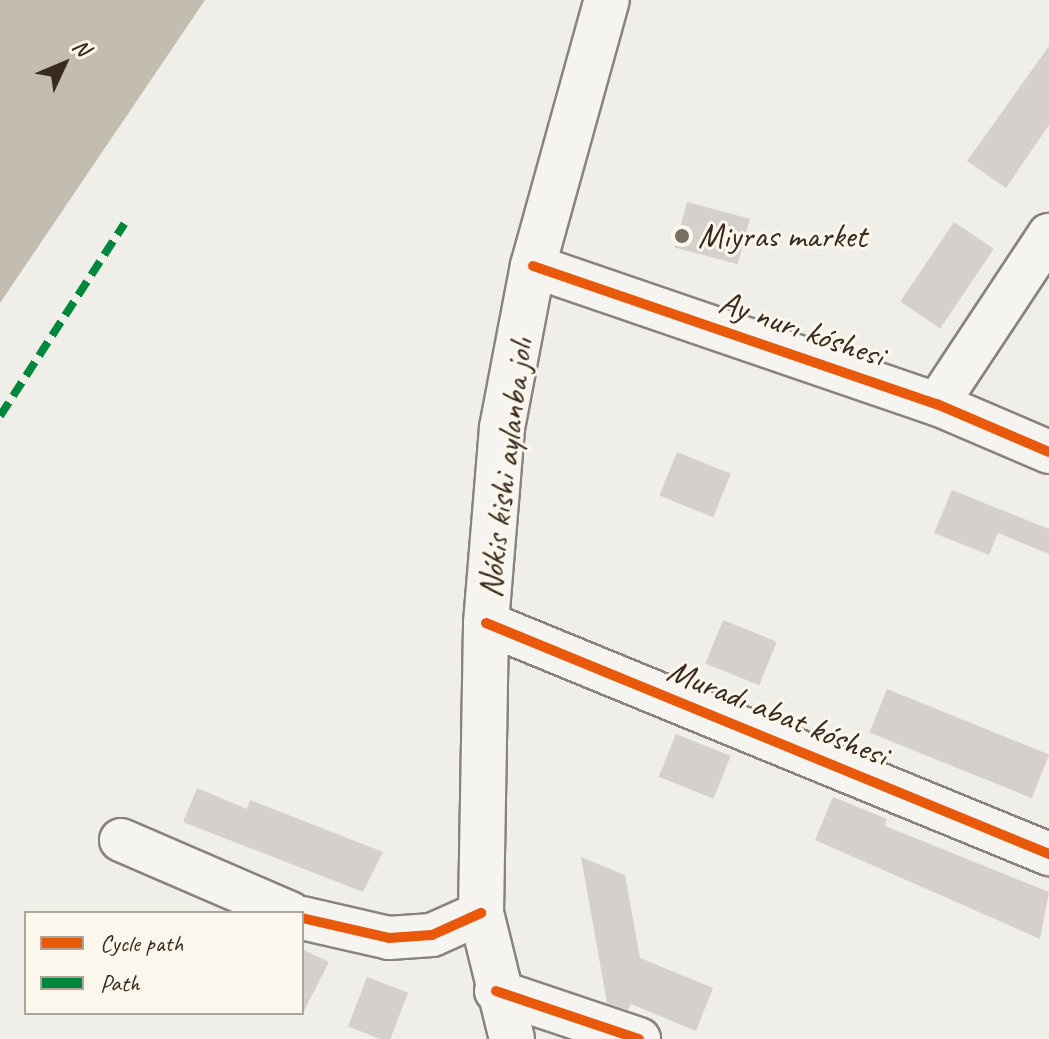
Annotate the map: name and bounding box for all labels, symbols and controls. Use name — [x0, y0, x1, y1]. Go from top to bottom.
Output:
north arrow — [24, 24, 104, 104]
text: N — [66, 33, 96, 62]
place label: Miyras market — [698, 216, 867, 256]
marker: Miyras market — [673, 227, 691, 245]
street label: Ay nurı kóshesi — [714, 281, 890, 375]
street label: Nókis kishi aylanba jolı — [469, 336, 541, 600]
street label: Muradı abat kóshesi — [662, 649, 894, 775]
legend — [24, 911, 304, 1015]
text: Cycle path — [100, 928, 183, 958]
text: Path — [100, 968, 140, 998]

